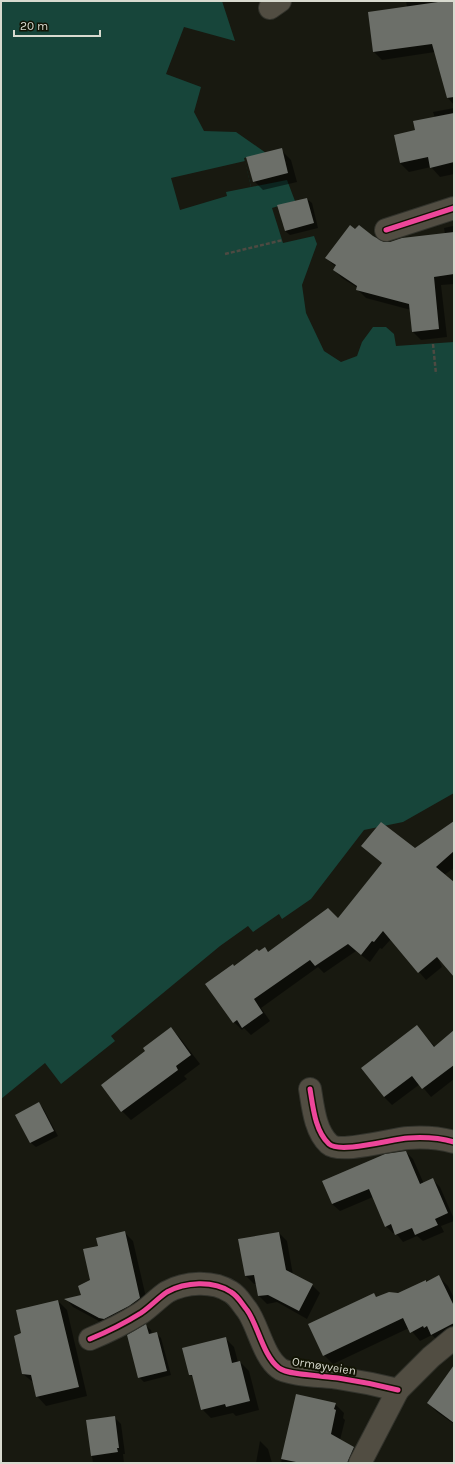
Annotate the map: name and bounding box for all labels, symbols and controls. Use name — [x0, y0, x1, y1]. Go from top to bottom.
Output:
scale bar — [14, 12, 100, 38]
text: 20 m — [20, 19, 48, 33]
street label: Ormøyveien — [291, 1354, 357, 1378]

